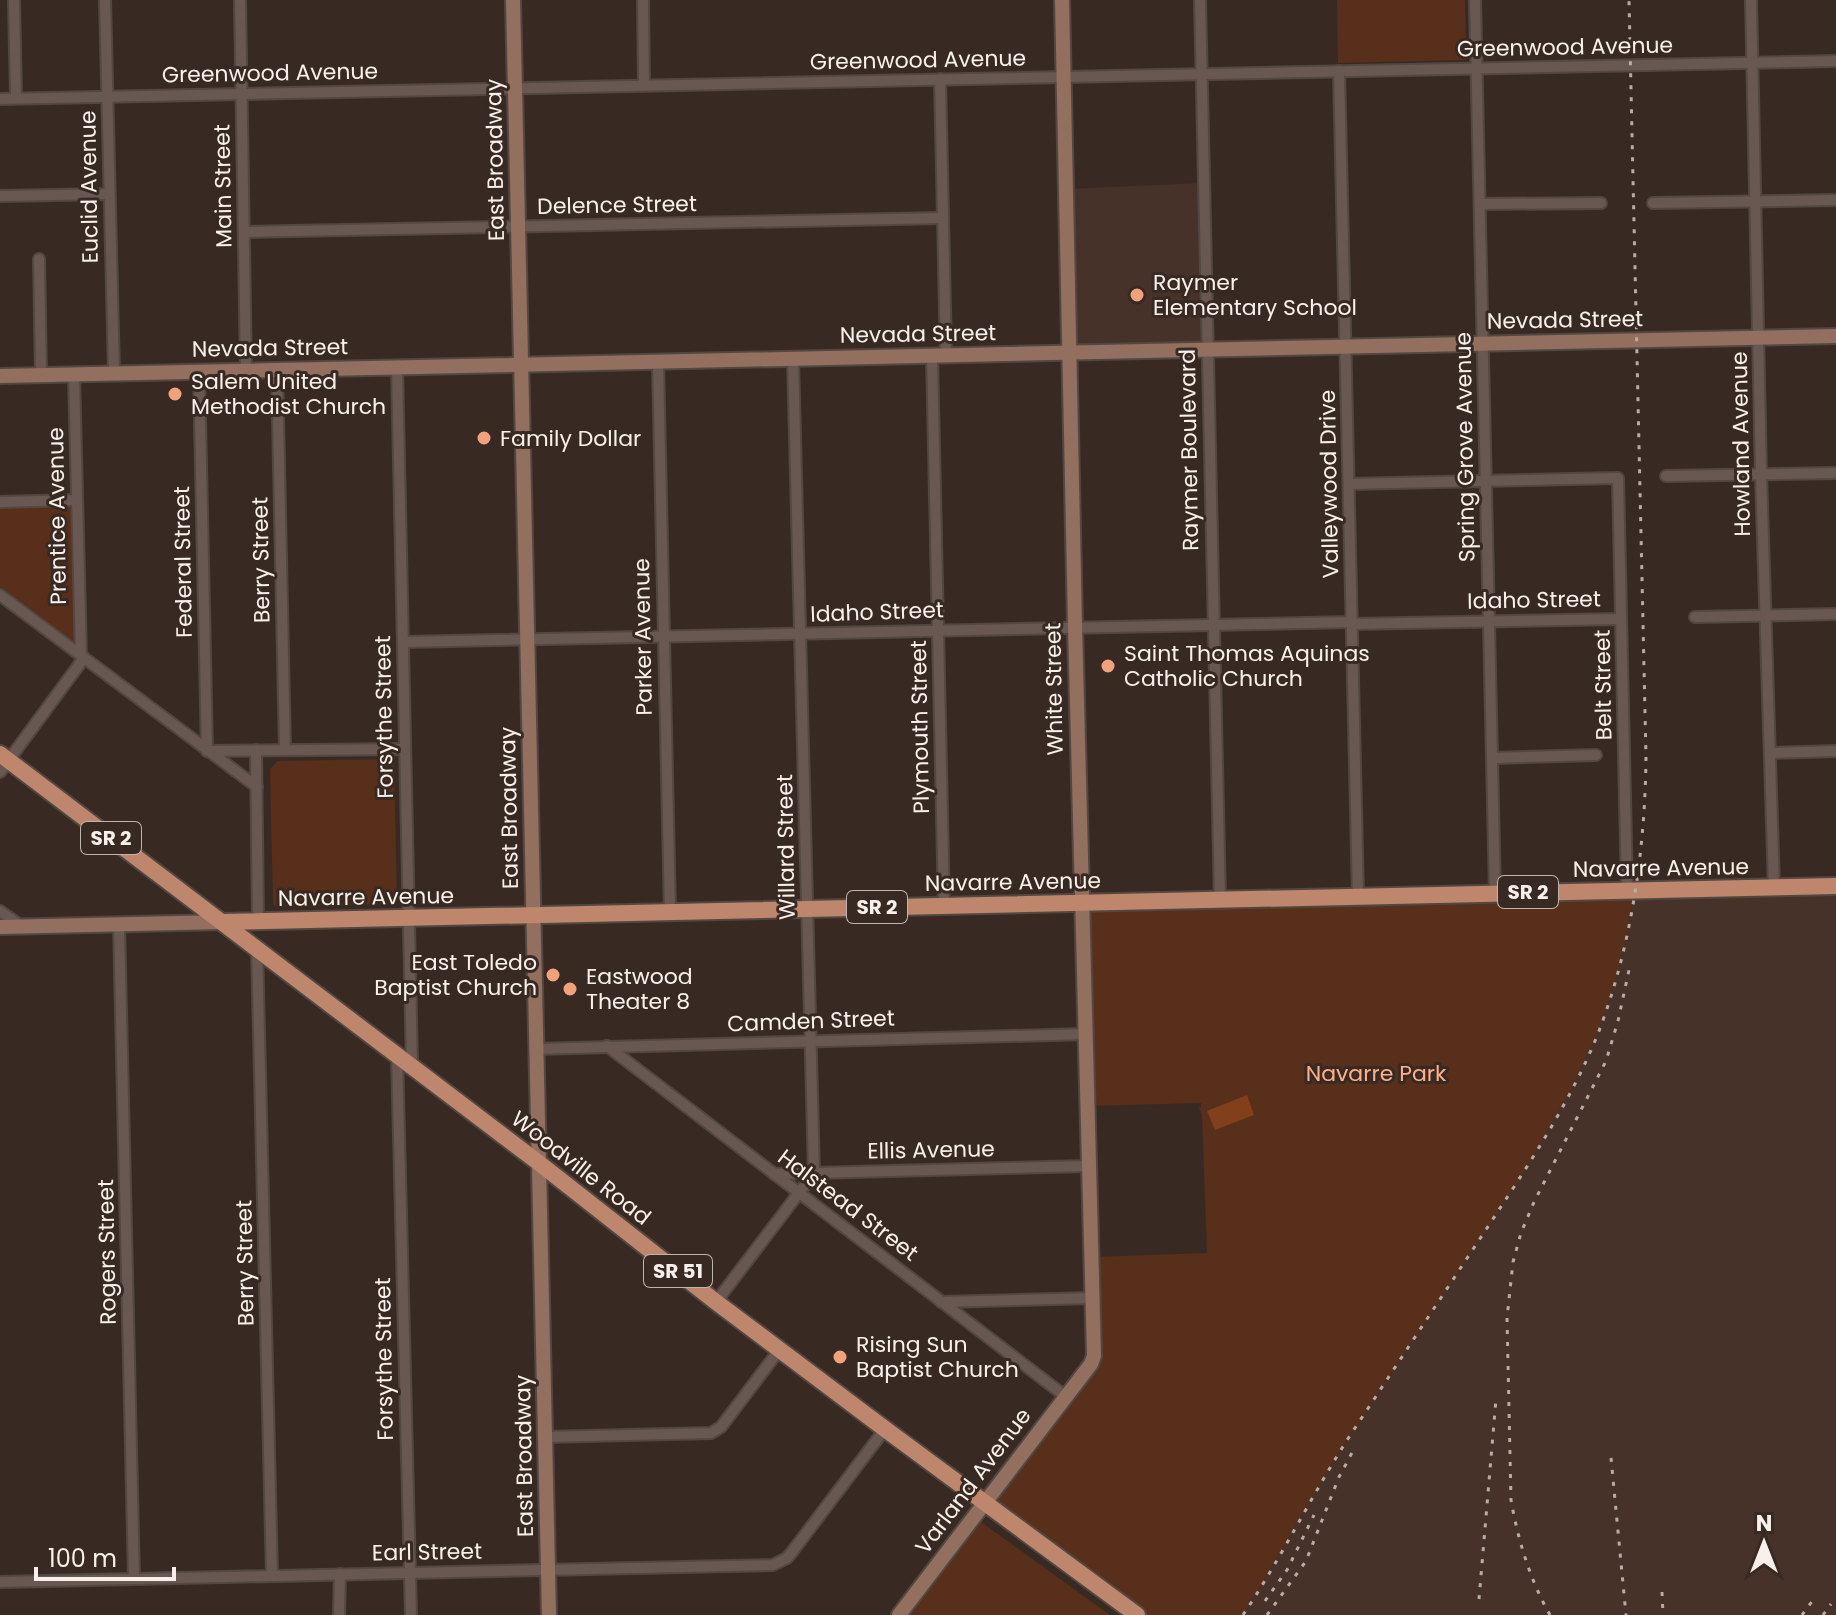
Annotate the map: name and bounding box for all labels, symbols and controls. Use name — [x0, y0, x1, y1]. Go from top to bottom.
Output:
street label: Greenwood Avenue — [1457, 30, 1673, 64]
street label: Greenwood Avenue — [810, 43, 1026, 77]
street label: Greenwood Avenue — [162, 56, 378, 90]
street label: East Broadway — [478, 78, 512, 241]
street label: Euclid Avenue — [72, 110, 106, 264]
street label: Main Street — [206, 124, 240, 248]
street label: Delence Street — [537, 188, 697, 222]
place label: Raymer Elementary School — [1153, 267, 1357, 323]
marker: Raymer Elementary School — [1128, 286, 1146, 304]
street label: Nevada Street — [1487, 303, 1643, 337]
street label: Nevada Street — [840, 317, 996, 351]
street label: Nevada Street — [192, 331, 348, 365]
street label: Spring Grove Avenue — [1447, 332, 1483, 562]
street label: Raymer Boulevard — [1172, 349, 1206, 551]
street label: Howland Avenue — [1724, 351, 1758, 537]
place label: Salem United Methodist Church — [191, 366, 386, 422]
marker: Salem United Methodist Church — [166, 385, 184, 403]
street label: Valleywood Drive — [1312, 389, 1346, 579]
place label: Family Dollar — [500, 423, 641, 454]
street label: Prentice Avenue — [40, 427, 74, 605]
marker: Family Dollar — [475, 429, 493, 447]
street label: Federal Street — [166, 486, 200, 638]
street label: Berry Street — [244, 497, 278, 623]
street label: Parker Avenue — [626, 558, 660, 716]
street label: Idaho Street — [1467, 583, 1601, 617]
street label: Idaho Street — [810, 594, 944, 630]
street label: White Street — [1037, 622, 1071, 756]
street label: Belt Street — [1587, 629, 1619, 741]
street label: Forsythe Street — [367, 635, 401, 799]
place label: Saint Thomas Aquinas Catholic Church — [1124, 638, 1370, 694]
street label: Plymouth Street — [903, 640, 937, 814]
marker: Saint Thomas Aquinas Catholic Church — [1099, 657, 1117, 675]
street label: East Broadway — [492, 726, 526, 889]
street label: Willard Street — [769, 774, 803, 920]
road number: SR 2 — [81, 822, 141, 854]
street label: Navarre Avenue — [1573, 851, 1749, 885]
street label: Navarre Avenue — [925, 865, 1101, 899]
road number: SR 2 — [1498, 876, 1558, 908]
street label: Navarre Avenue — [278, 880, 454, 914]
road number: SR 2 — [847, 891, 907, 923]
place label: East Toledo Baptist Church — [374, 947, 537, 1003]
place label: Eastwood Theater 8 — [586, 961, 693, 1017]
marker: East Toledo Baptist Church — [544, 966, 562, 984]
marker: Eastwood Theater 8 — [561, 980, 579, 998]
street label: Camden Street — [727, 1003, 895, 1039]
park label: Navarre Park — [1306, 1058, 1447, 1089]
street label: Woodville Road — [505, 1104, 657, 1232]
street label: Ellis Avenue — [867, 1133, 995, 1167]
street label: Halstead Street — [771, 1142, 925, 1268]
street label: Rogers Street — [90, 1179, 124, 1325]
street label: Berry Street — [228, 1200, 262, 1326]
road number: SR 51 — [644, 1255, 712, 1287]
street label: Forsythe Street — [367, 1277, 401, 1441]
place label: Rising Sun Baptist Church — [856, 1329, 1019, 1385]
marker: Rising Sun Baptist Church — [831, 1348, 849, 1366]
street label: East Broadway — [507, 1374, 541, 1537]
street label: Varland Avenue — [908, 1402, 1038, 1560]
north arrow — [1724, 1503, 1804, 1583]
text: N — [1756, 1508, 1772, 1539]
scale bar — [36, 1531, 174, 1581]
street label: Earl Street — [372, 1536, 482, 1568]
text: 100 m — [48, 1542, 117, 1575]

